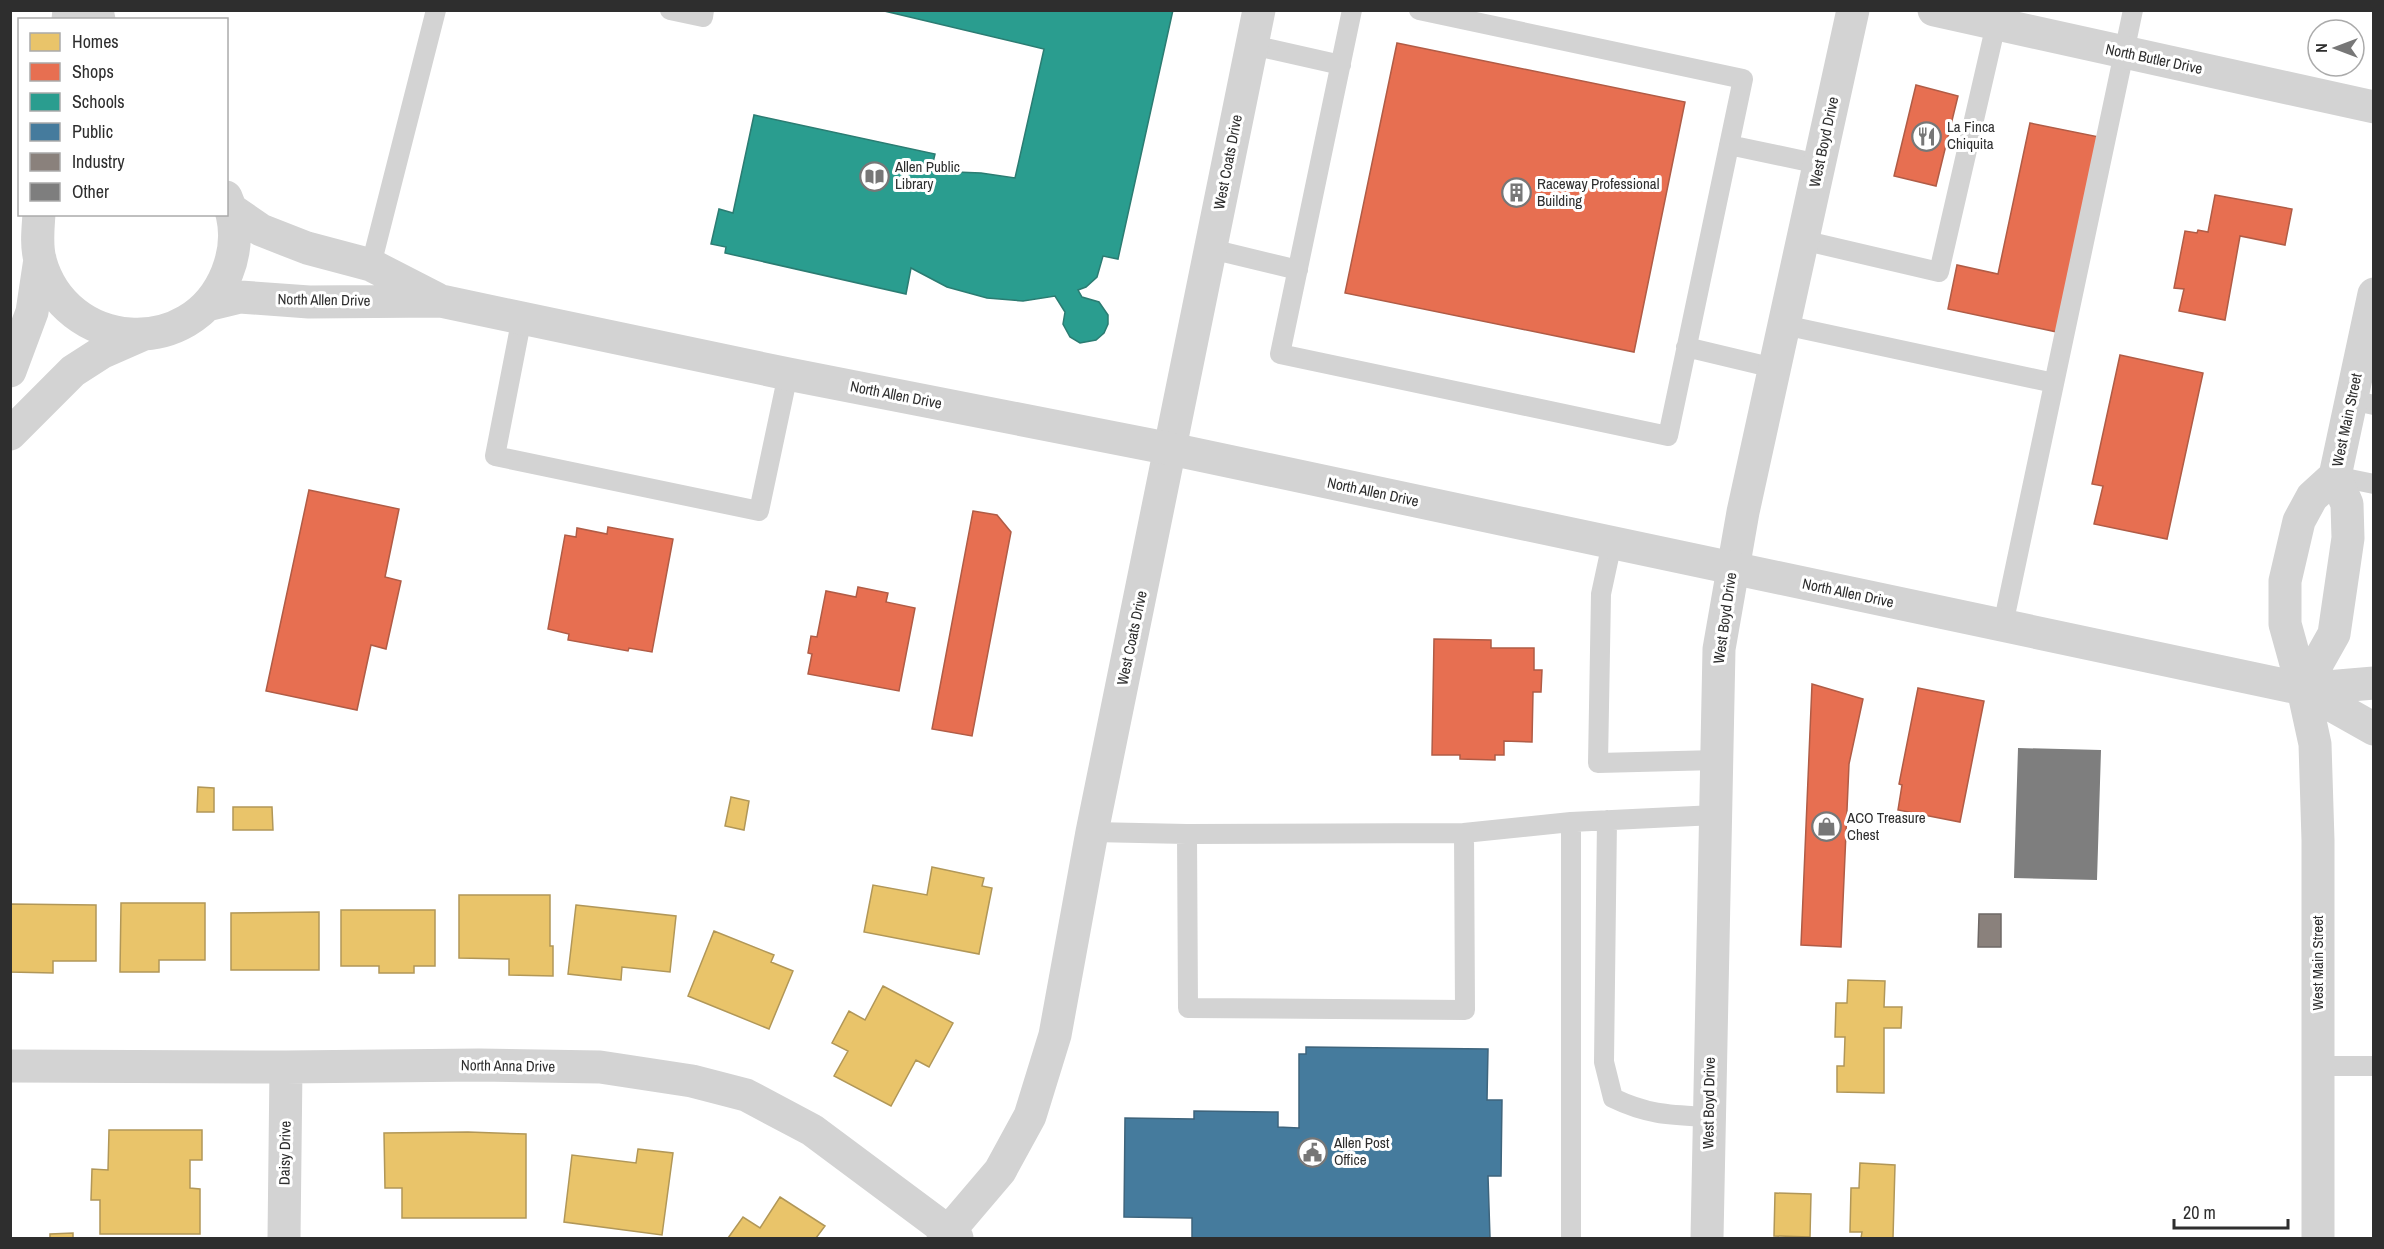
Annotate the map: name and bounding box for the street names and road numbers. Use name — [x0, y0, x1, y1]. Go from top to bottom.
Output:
street label: North Butler Drive — [2104, 38, 2205, 79]
street label: West Boyd Drive — [1804, 95, 1843, 189]
street label: West Coats Drive — [1208, 113, 1247, 211]
street label: North Allen Drive — [277, 288, 371, 311]
street label: West Main Street — [2326, 371, 2367, 468]
street label: North Allen Drive — [848, 375, 944, 414]
street label: North Allen Drive — [1325, 472, 1421, 511]
street label: West Boyd Drive — [1708, 571, 1741, 665]
street label: North Allen Drive — [1800, 573, 1896, 612]
street label: West Coats Drive — [1111, 589, 1152, 687]
street label: West Main Street — [2307, 915, 2328, 1010]
street label: North Anna Drive — [461, 1054, 556, 1077]
street label: West Boyd Drive — [1697, 1057, 1720, 1149]
street label: Daisy Drive — [273, 1121, 296, 1185]

